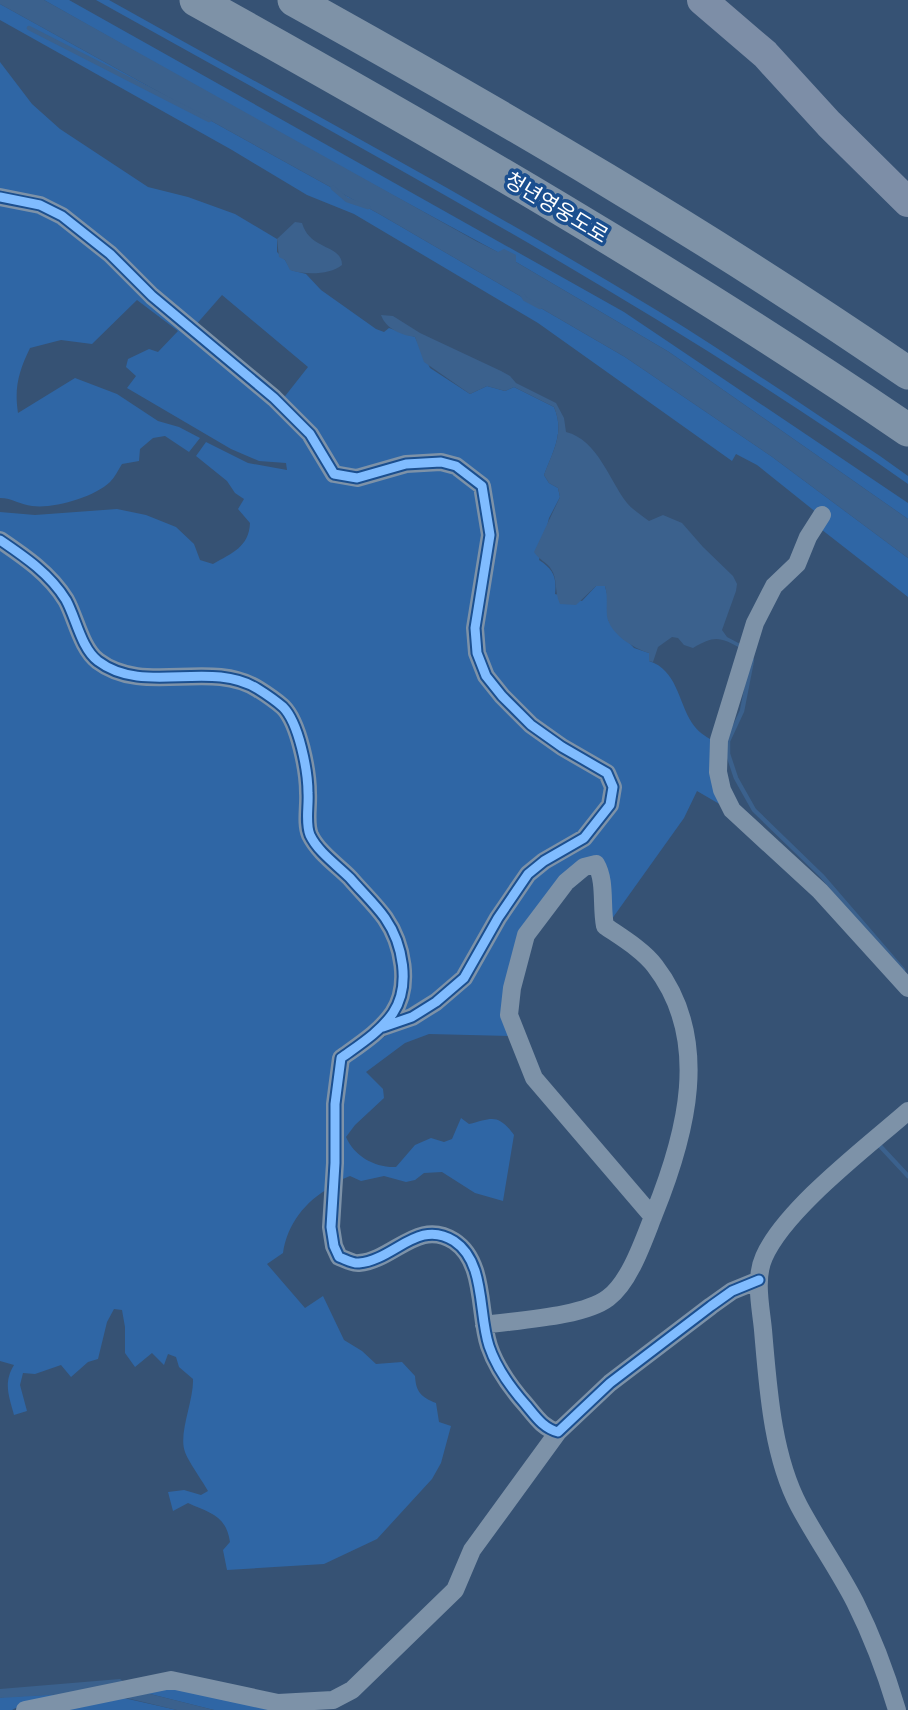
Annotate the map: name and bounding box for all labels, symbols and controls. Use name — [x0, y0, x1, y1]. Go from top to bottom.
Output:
street label: 청년영웅도로 — [500, 165, 614, 249]

